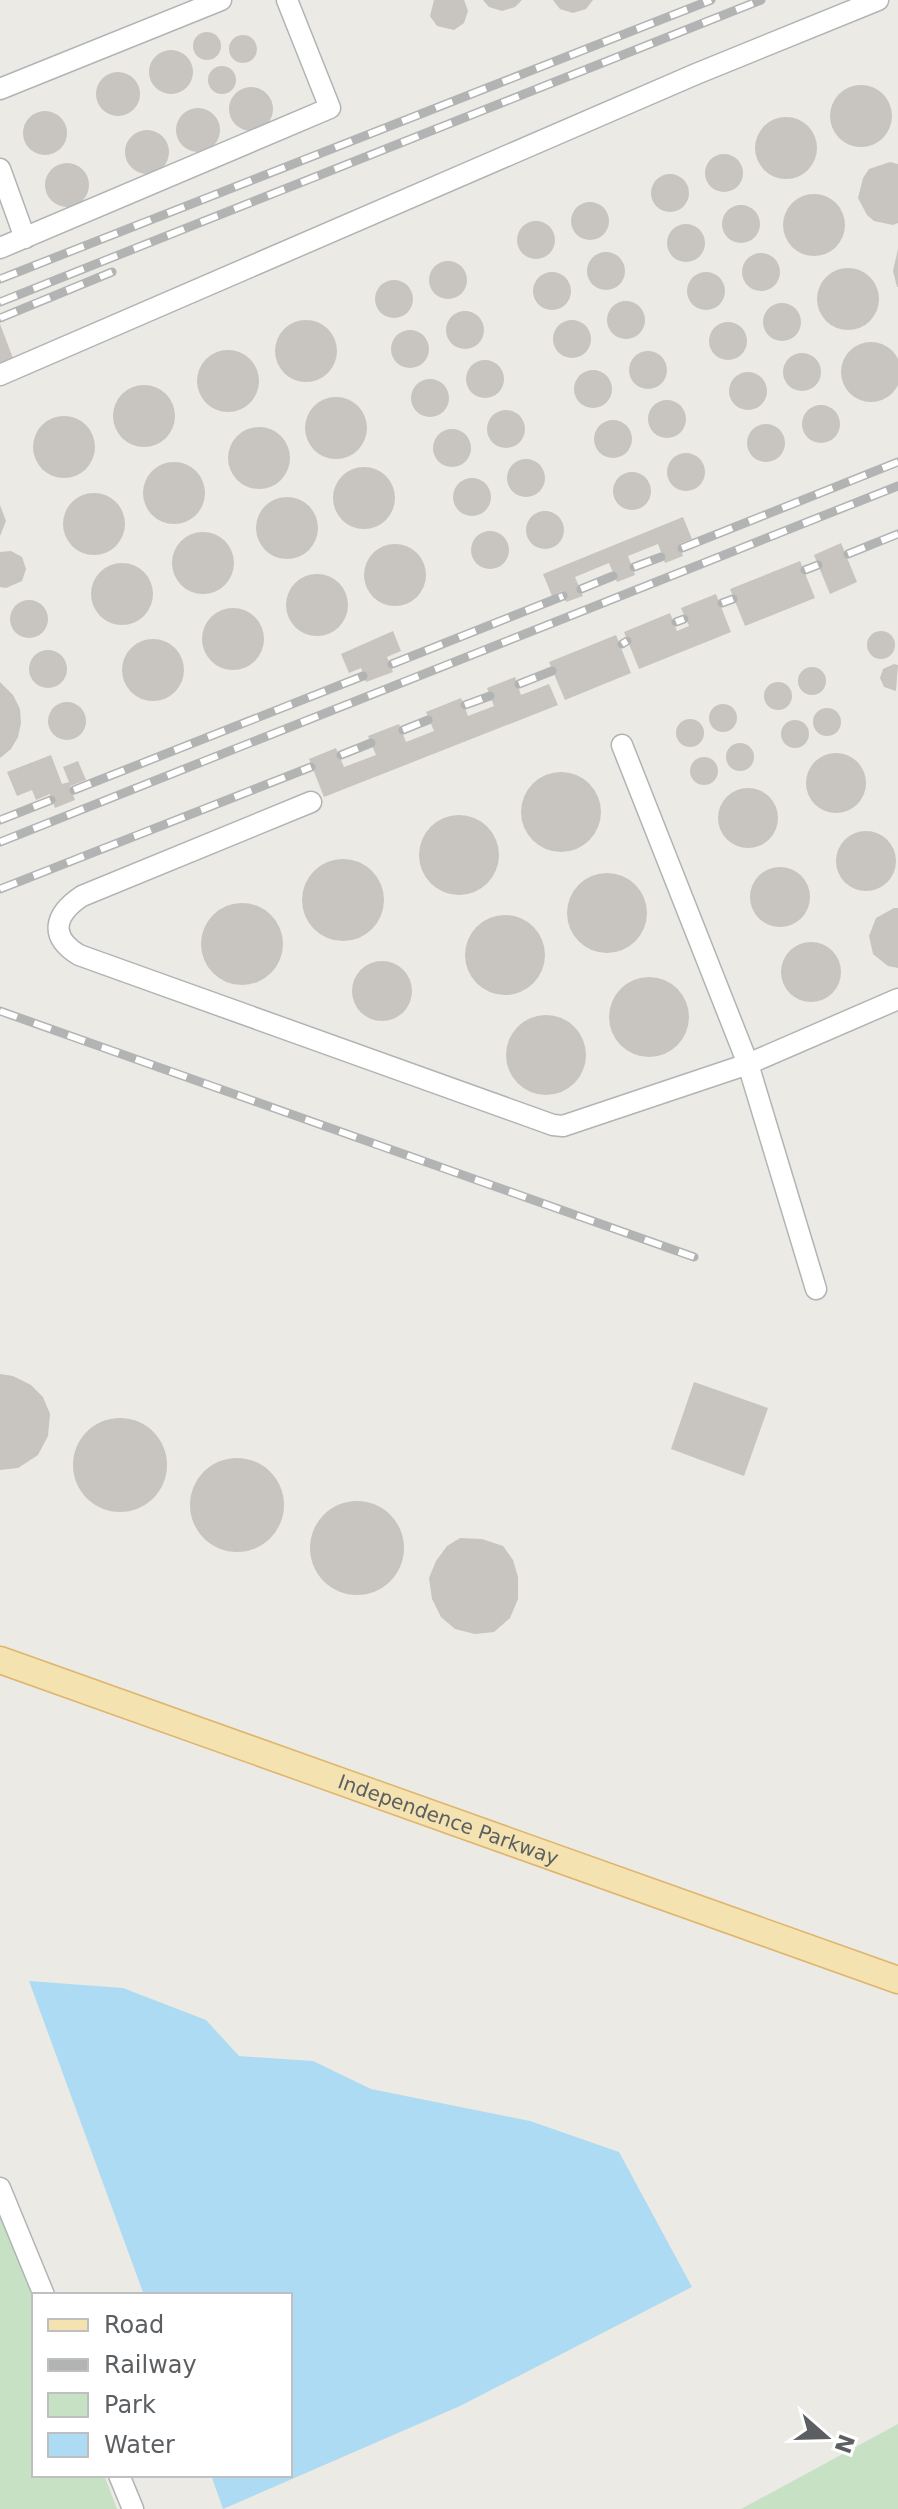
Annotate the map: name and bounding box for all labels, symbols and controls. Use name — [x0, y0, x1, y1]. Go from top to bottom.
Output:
street label: Independence Parkway — [335, 1769, 562, 1870]
legend — [32, 2293, 292, 2477]
text: Road — [104, 2311, 164, 2339]
text: Railway — [104, 2351, 197, 2379]
text: Park — [104, 2391, 156, 2419]
north arrow — [786, 2397, 866, 2477]
text: Water — [104, 2431, 175, 2459]
text: N — [829, 2431, 859, 2457]

